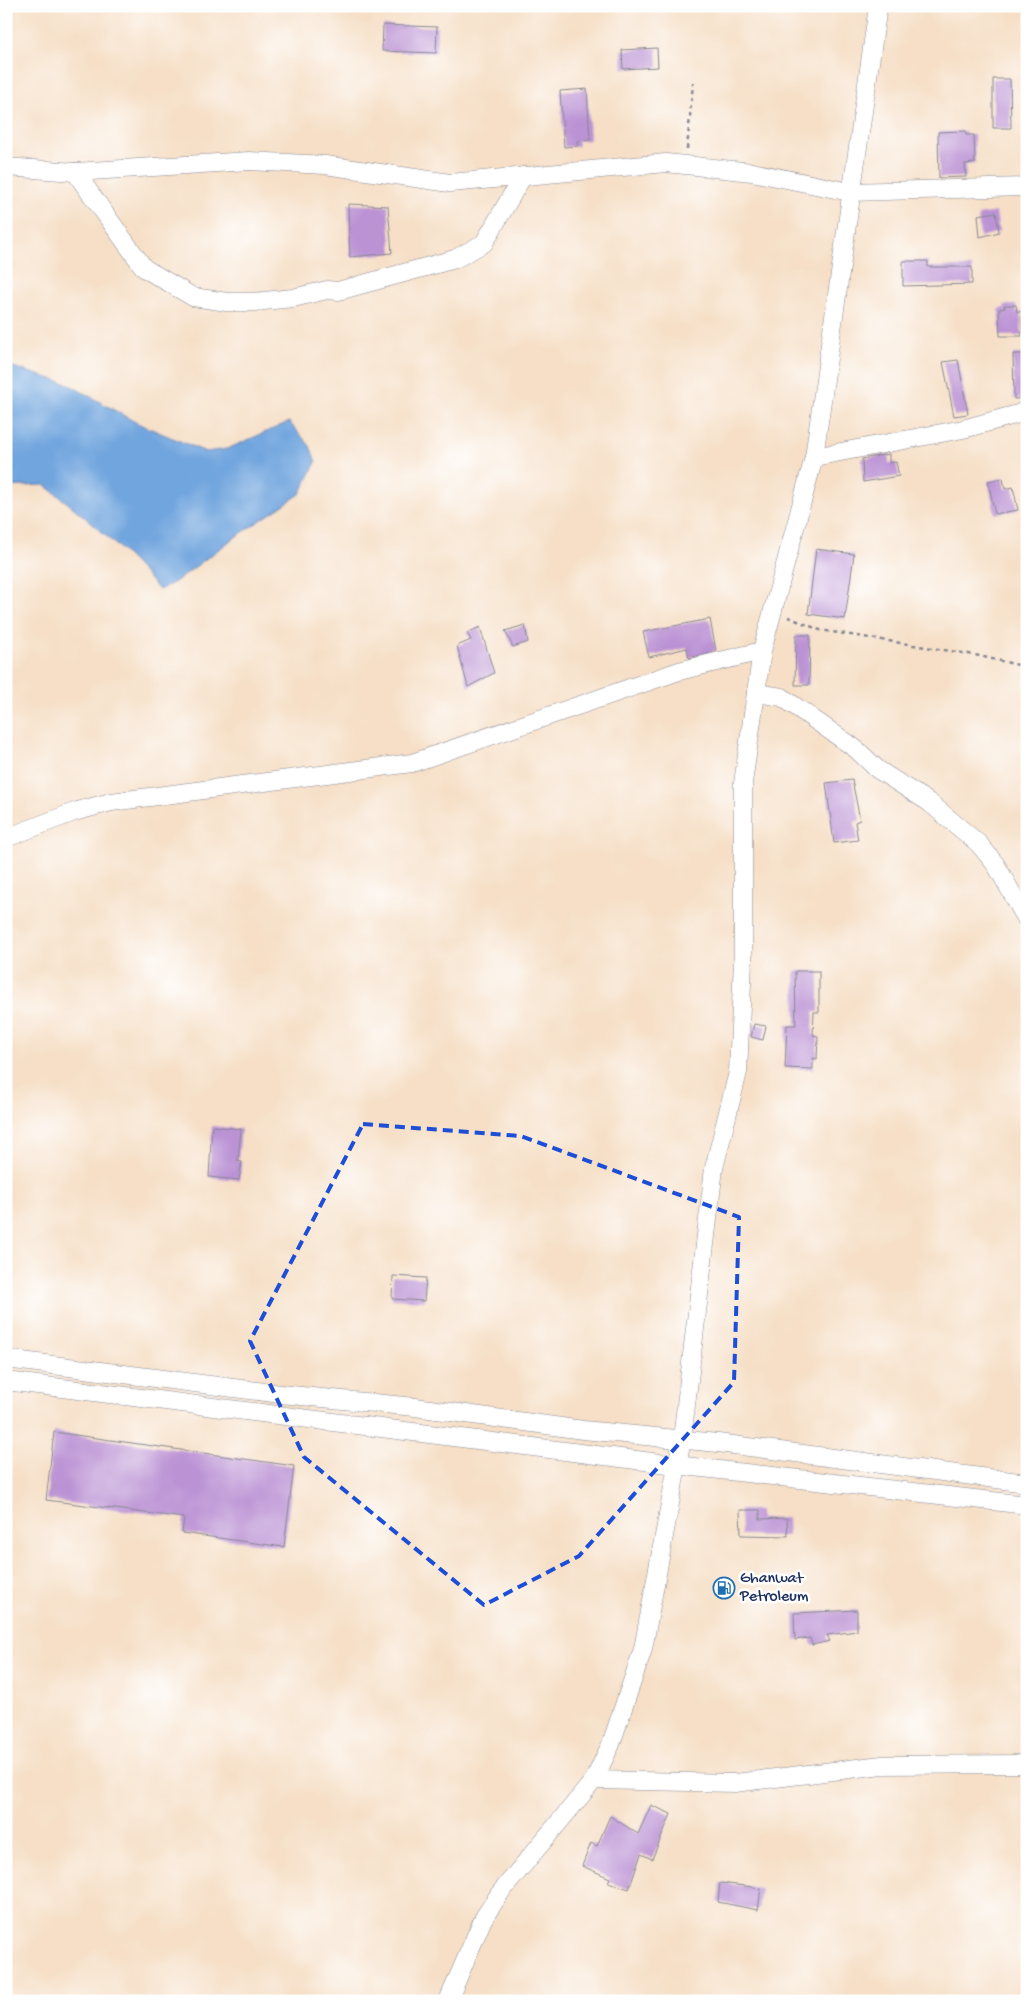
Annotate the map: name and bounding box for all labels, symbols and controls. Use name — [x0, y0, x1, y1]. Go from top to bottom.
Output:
place label: Ghanwat Petroleum — [739, 1570, 809, 1607]
fuel station icon: Ghanwat Petroleum — [712, 1576, 736, 1600]

